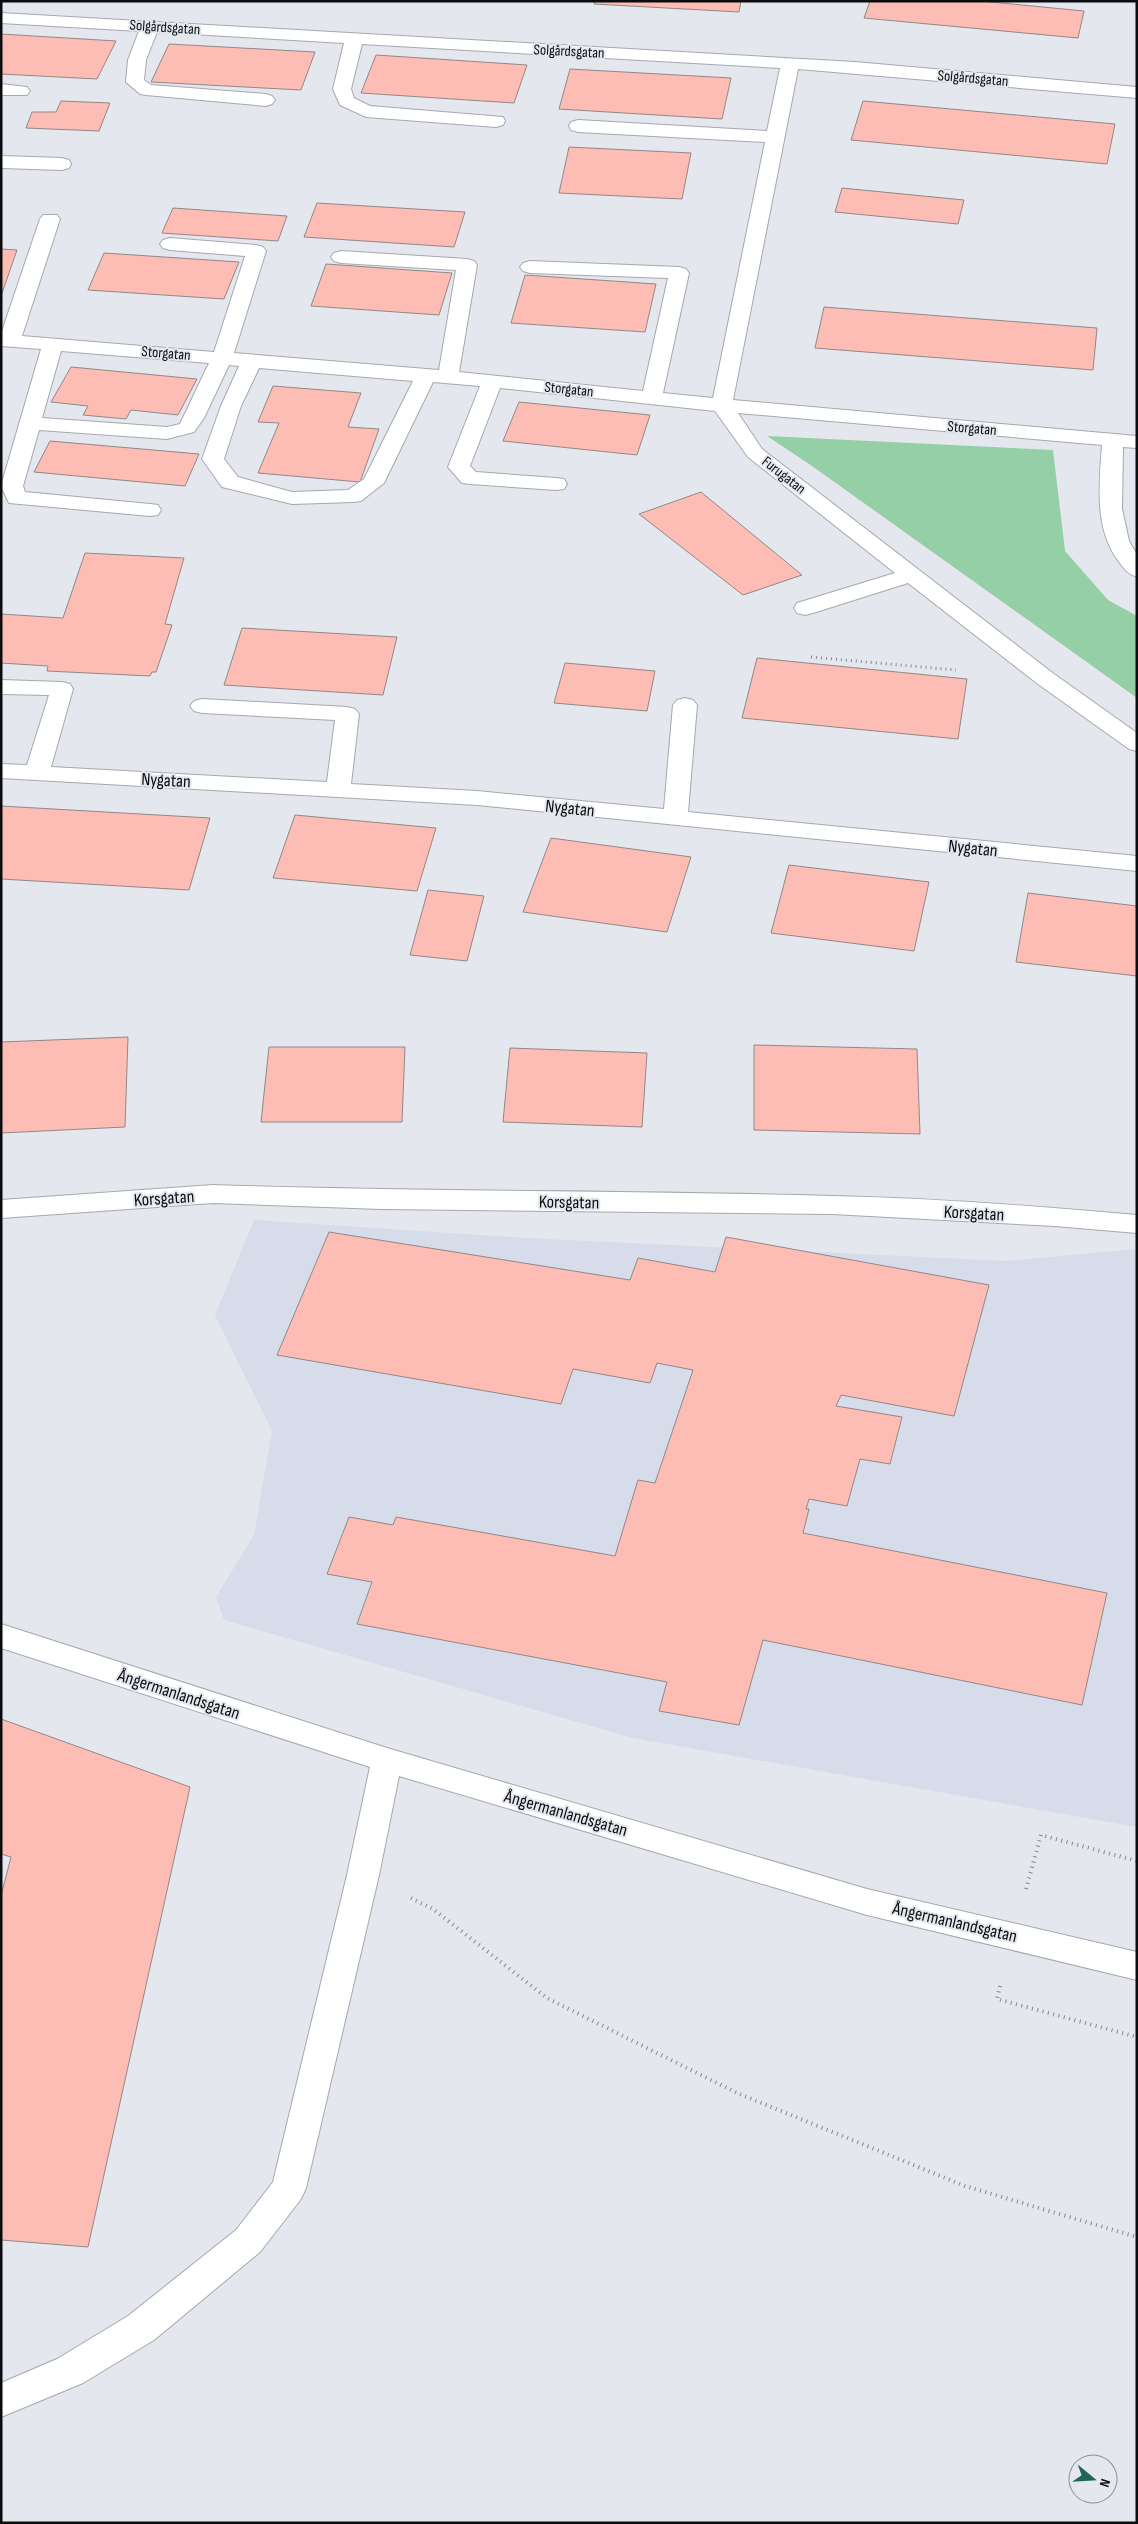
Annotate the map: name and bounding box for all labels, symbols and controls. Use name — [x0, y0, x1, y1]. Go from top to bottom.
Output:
street label: Solgårdsgatan — [129, 16, 201, 39]
street label: Solgårdsgatan — [533, 40, 605, 63]
street label: Solgårdsgatan — [937, 66, 1009, 91]
street label: Storgatan — [141, 342, 191, 365]
street label: Storgatan — [543, 377, 594, 402]
street label: Storgatan — [947, 417, 997, 440]
street label: Furugatan — [758, 452, 810, 499]
street label: Nygatan — [141, 769, 191, 792]
street label: Nygatan — [544, 795, 596, 822]
street label: Nygatan — [947, 835, 999, 862]
street label: Korsgatan — [133, 1186, 195, 1211]
street label: Korsgatan — [539, 1191, 599, 1214]
street label: Korsgatan — [943, 1201, 1005, 1226]
street label: Ångermanlandsgatan — [114, 1665, 243, 1724]
street label: Ångermanlandsgatan — [501, 1786, 630, 1841]
street label: Ångermanlandsgatan — [890, 1898, 1019, 1947]
north arrow — [1068, 2454, 1118, 2504]
text: N — [1096, 2477, 1114, 2489]

